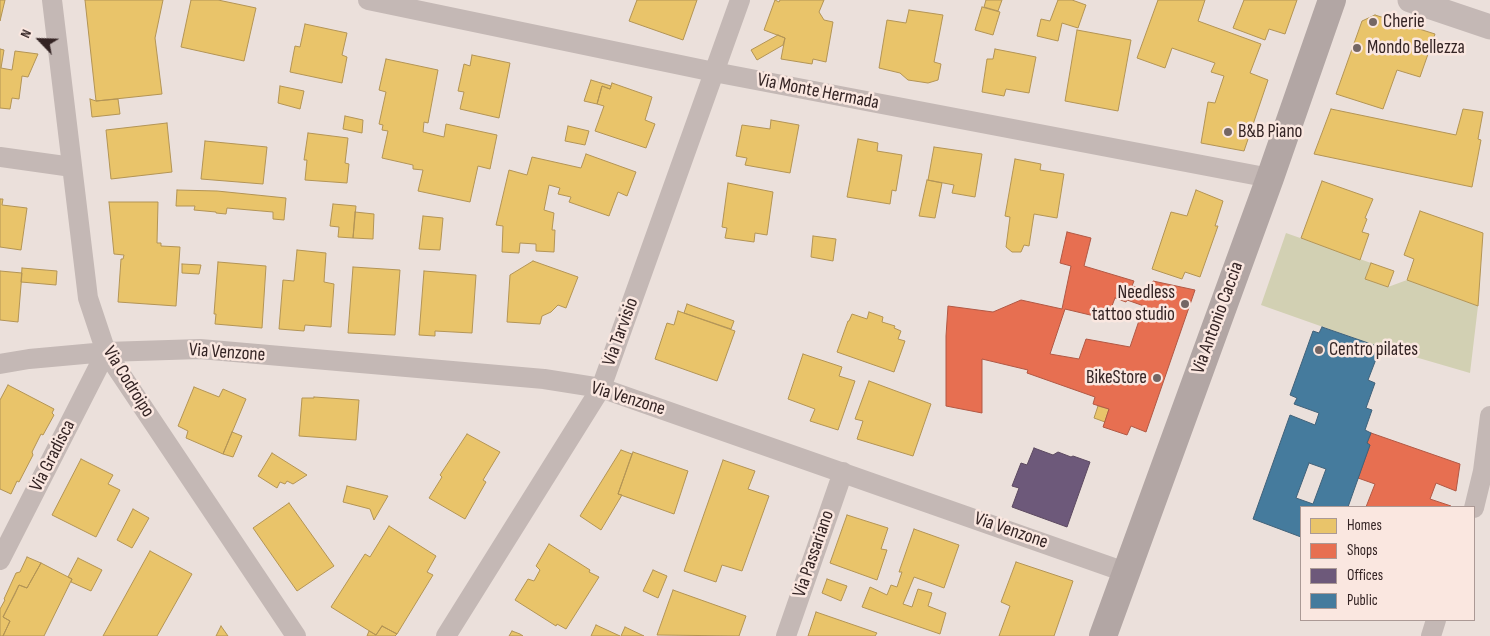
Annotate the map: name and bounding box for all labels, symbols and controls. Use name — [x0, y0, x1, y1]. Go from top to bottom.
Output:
place label: Cherie — [1383, 11, 1425, 33]
north arrow — [15, 15, 65, 65]
marker: Cherie — [1367, 16, 1379, 28]
text: N — [17, 27, 35, 41]
place label: Mondo Bellezza — [1367, 37, 1465, 59]
marker: Mondo Bellezza — [1351, 42, 1363, 54]
street label: Via Monte Hermada — [755, 69, 881, 115]
place label: B&B Piano — [1238, 121, 1302, 143]
marker: B&B Piano — [1222, 126, 1234, 138]
street label: Via Antonio Caccia — [1187, 259, 1249, 377]
place label: Needless tattoo studio — [1092, 282, 1175, 326]
street label: Via Tarvisio — [598, 295, 644, 369]
marker: Needless tattoo studio — [1179, 298, 1191, 310]
street label: Via Venzone — [188, 339, 266, 367]
place label: Centro pilates — [1329, 339, 1418, 361]
street label: Via Codroipo — [97, 342, 159, 422]
marker: Centro pilates — [1313, 344, 1325, 356]
place label: BikeStore — [1086, 367, 1147, 389]
marker: BikeStore — [1151, 372, 1163, 384]
street label: Via Venzone — [588, 377, 668, 421]
street label: Via Gradisca — [25, 416, 81, 496]
legend — [1300, 506, 1475, 621]
street label: Via Passariano — [788, 508, 840, 600]
street label: Via Venzone — [971, 508, 1051, 554]
text: Homes — [1347, 516, 1382, 535]
text: Shops — [1347, 541, 1378, 560]
text: Offices — [1347, 566, 1383, 585]
text: Public — [1347, 591, 1378, 610]

